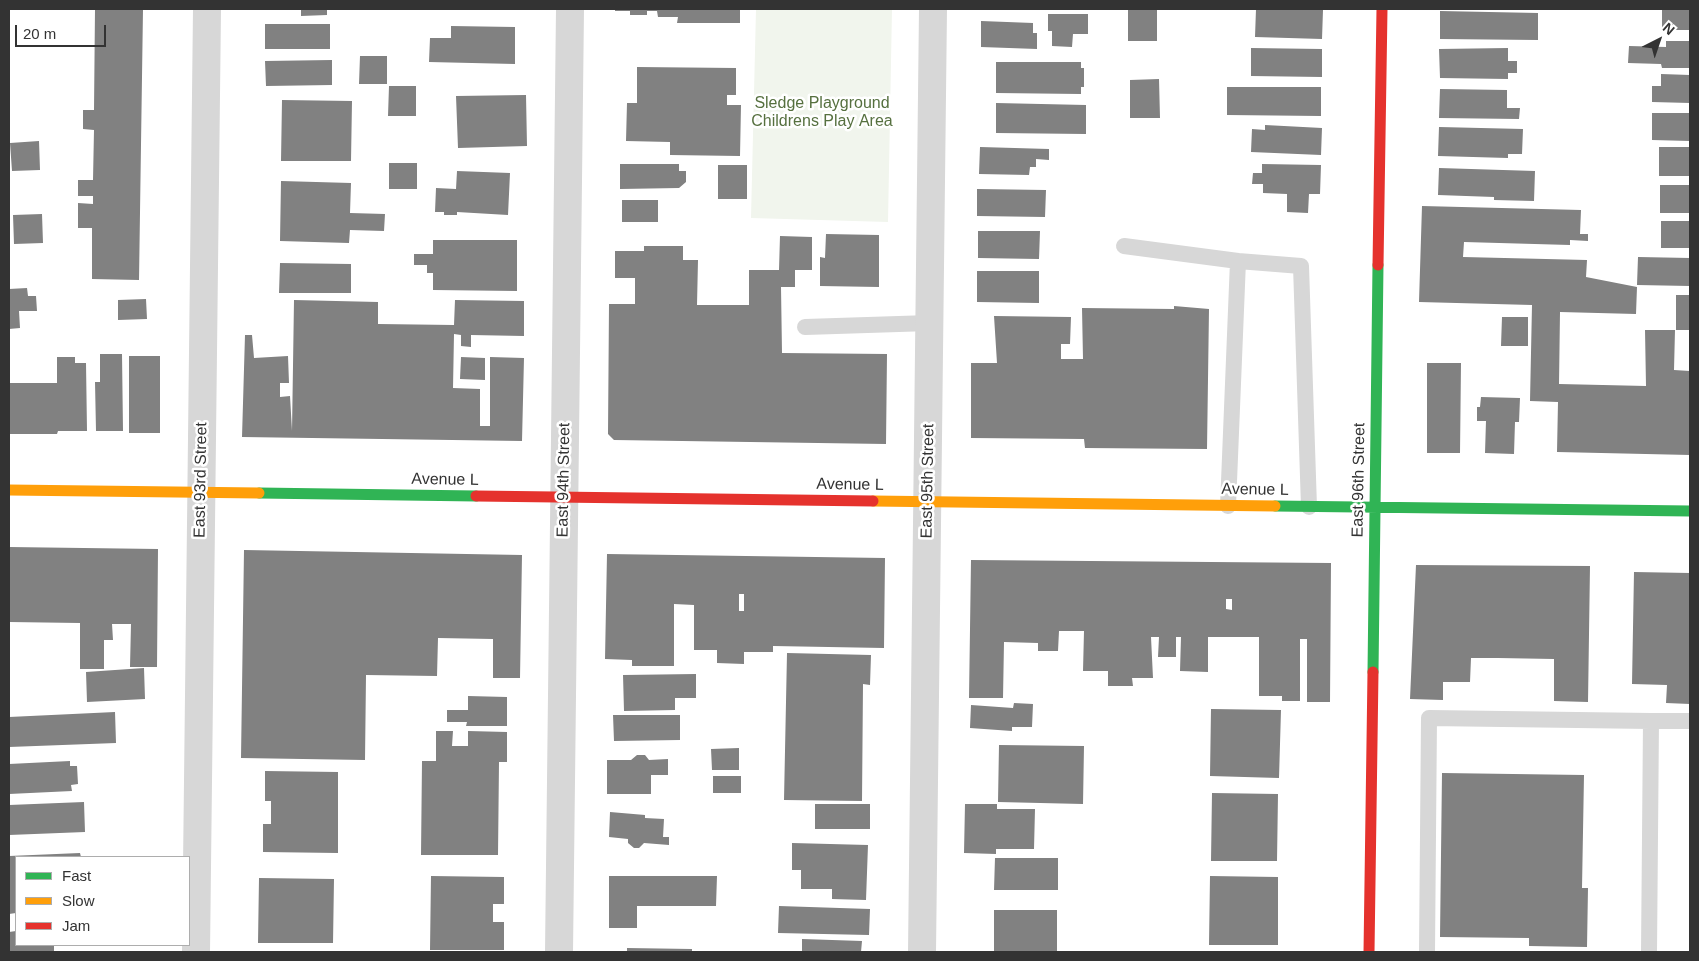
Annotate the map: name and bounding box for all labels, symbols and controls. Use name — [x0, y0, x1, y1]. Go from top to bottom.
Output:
scale bar — [18, 15, 109, 47]
north arrow — [1634, 15, 1684, 65]
text: N — [1660, 19, 1678, 38]
text: 20 m — [23, 25, 56, 42]
park label: Sledge Playground Childrens Play Area — [751, 94, 893, 132]
street label: East 93rd Street — [190, 422, 212, 538]
street label: East 94th Street — [553, 422, 575, 538]
street label: East 96th Street — [1348, 422, 1370, 538]
street label: East 95th Street — [917, 423, 939, 539]
street label: Avenue L — [411, 470, 479, 490]
street label: Avenue L — [816, 475, 884, 495]
street label: Avenue L — [1221, 480, 1289, 500]
legend — [15, 856, 190, 946]
text: Fast — [62, 867, 91, 884]
text: Slow — [62, 892, 95, 909]
text: Jam — [62, 917, 90, 934]

